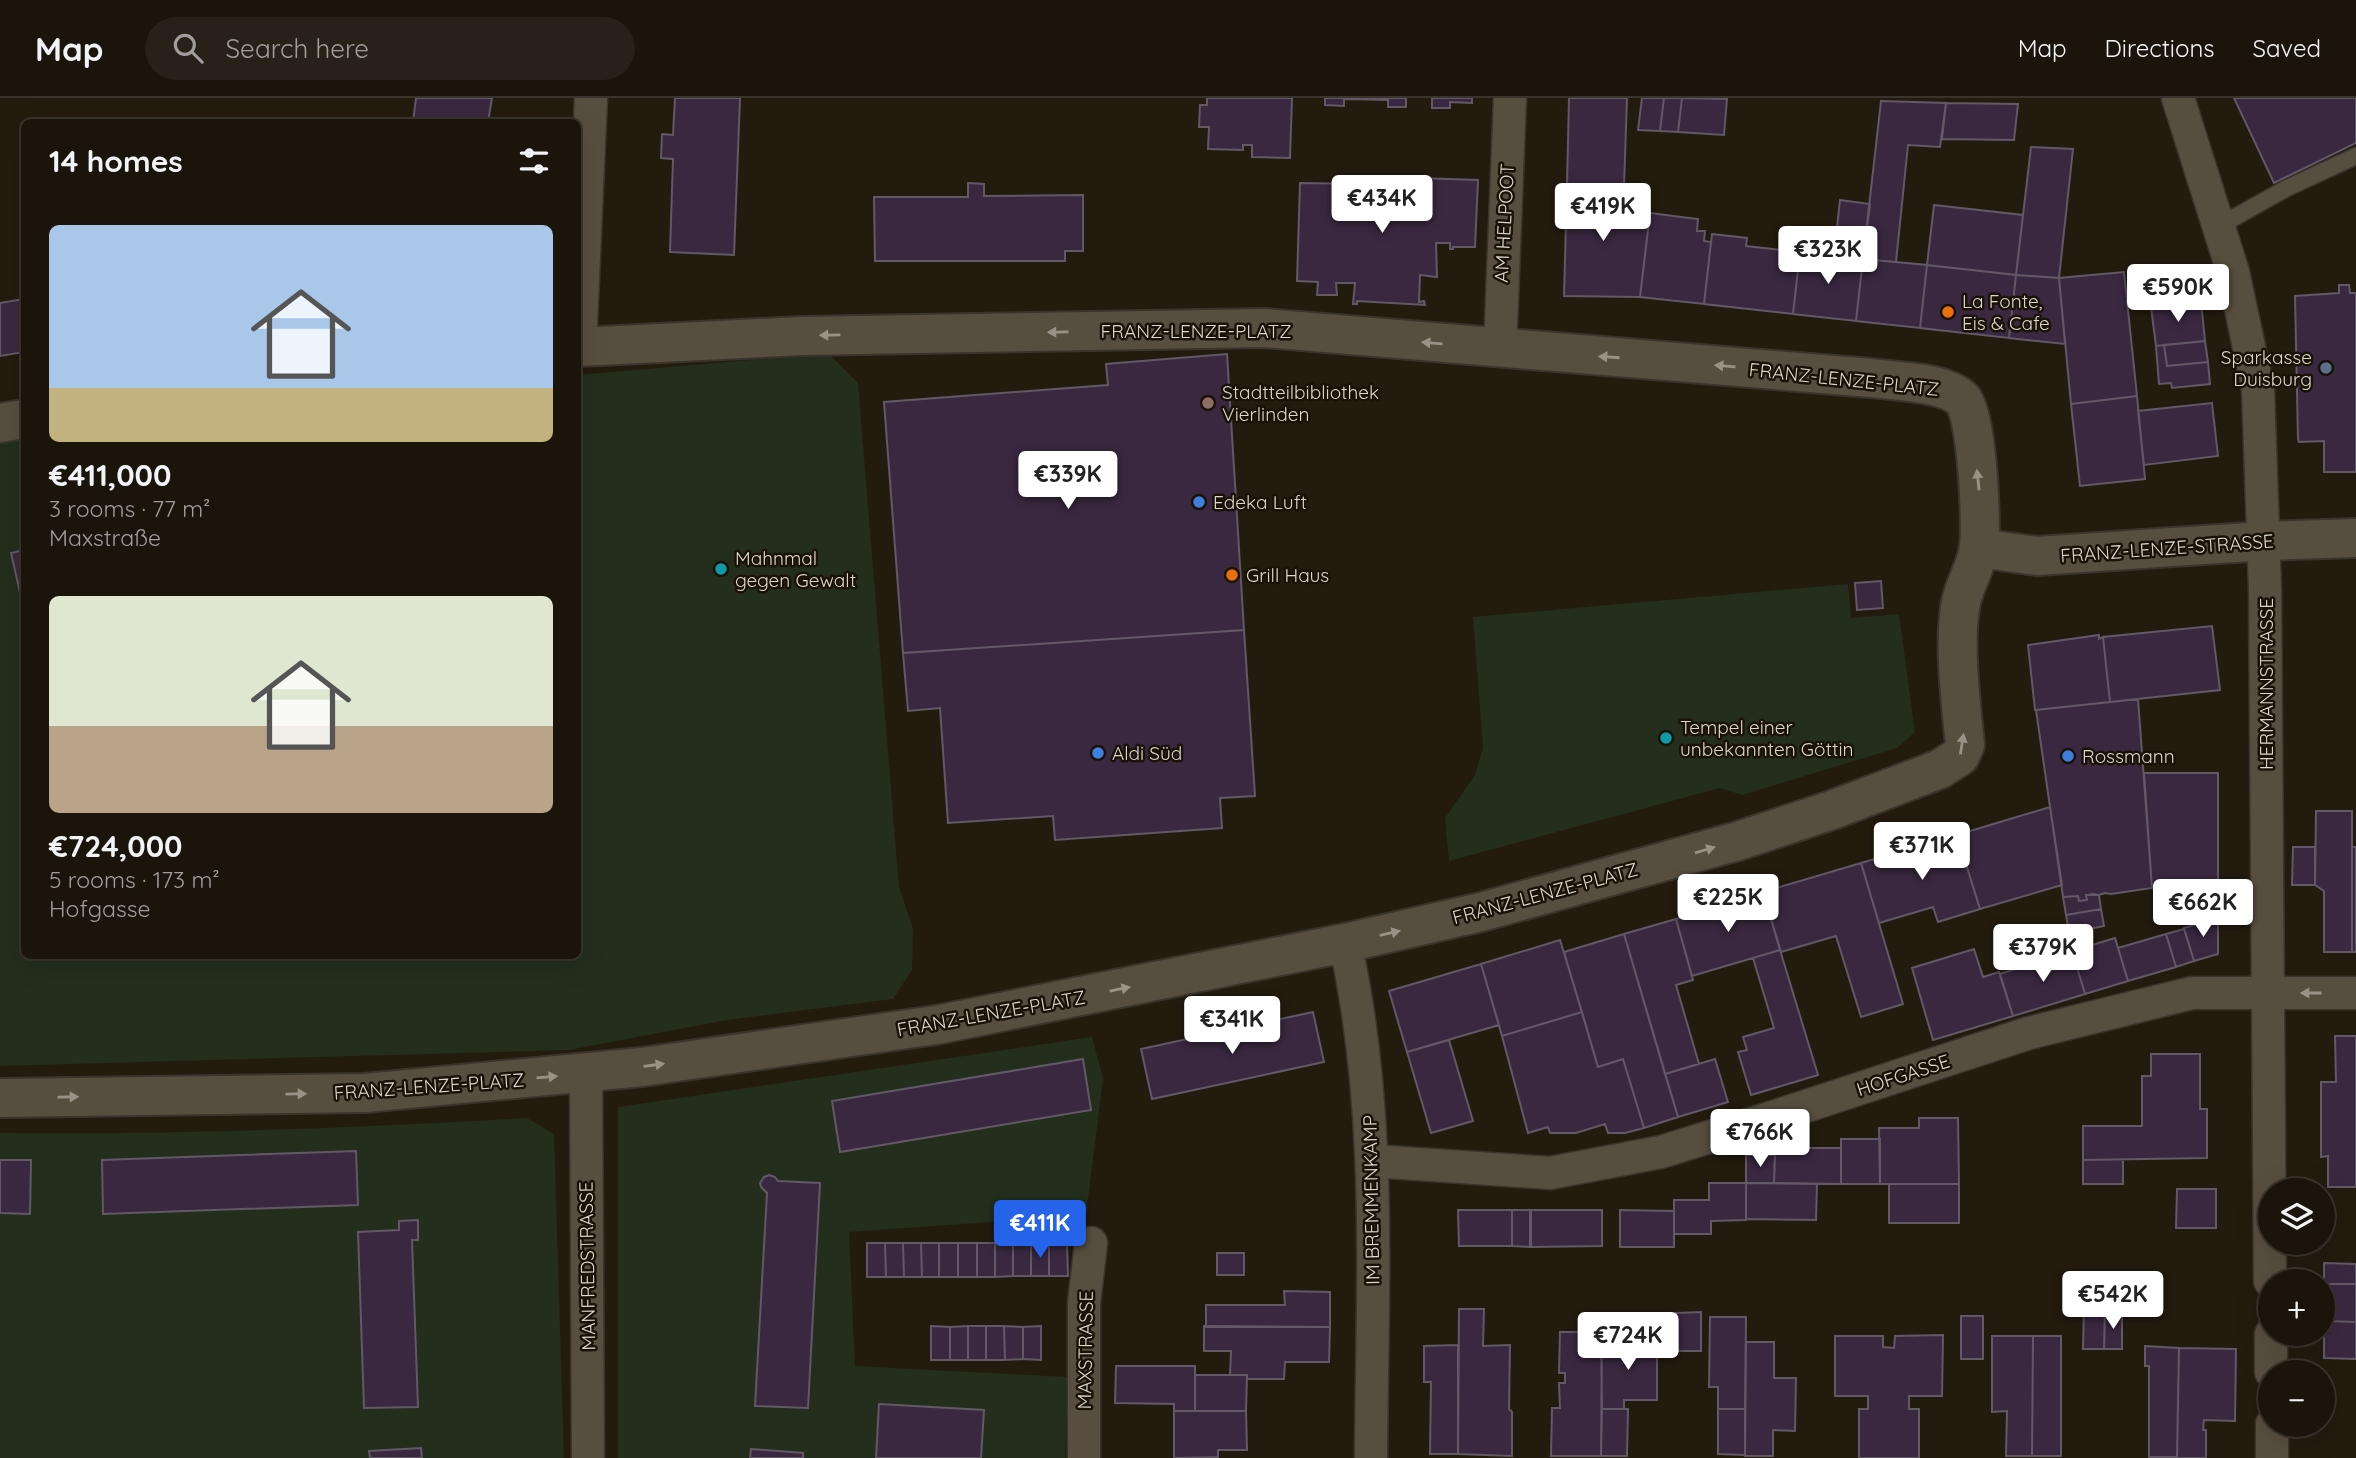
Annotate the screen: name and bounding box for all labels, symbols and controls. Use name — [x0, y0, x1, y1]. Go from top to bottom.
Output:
search box — [145, 17, 635, 80]
text: Map — [35, 28, 103, 69]
icon: search — [169, 29, 207, 67]
text: Search here — [225, 32, 369, 65]
text: Map — [2018, 33, 2067, 63]
text: Directions — [2105, 33, 2215, 63]
text: Saved — [2253, 33, 2321, 63]
text: 14 homes — [49, 142, 183, 180]
icon: filters — [515, 142, 553, 180]
street label: AM HELPOOT — [1489, 163, 1519, 283]
pin: €434K — [1333, 176, 1431, 235]
text: €434K — [1348, 183, 1416, 212]
pin: €419K — [1554, 184, 1652, 243]
text: €419K — [1571, 191, 1635, 220]
pin: €323K — [1779, 226, 1877, 286]
text: €323K — [1794, 234, 1862, 263]
pin: €590K — [2129, 264, 2227, 324]
icon: home — [238, 271, 364, 397]
text: €590K — [2143, 272, 2213, 301]
place label: La Fonte, Eis & Cafe — [1962, 289, 2050, 335]
marker: La Fonte, Eis & Cafe — [1940, 304, 1956, 320]
street label: FRANZ-LENZE-PLATZ — [1101, 319, 1291, 343]
one-way arrow — [1047, 326, 1069, 338]
one-way arrow — [819, 330, 841, 341]
one-way arrow — [1420, 338, 1442, 349]
place label: Sparkasse Duisburg — [2221, 345, 2312, 391]
one-way arrow — [1598, 351, 1620, 362]
street label: FRANZ-LENZE-PLATZ — [1748, 357, 1940, 401]
one-way arrow — [1713, 360, 1735, 371]
marker: Sparkasse Duisburg — [2318, 360, 2334, 376]
place label: Stadtteilbibliothek Vierlinden — [1222, 380, 1379, 426]
marker: Stadtteilbibliothek Vierlinden — [1200, 395, 1216, 411]
pin: €339K — [1019, 452, 1117, 511]
text: €411,000 — [49, 456, 171, 494]
text: €339K — [1034, 459, 1102, 488]
one-way arrow — [1973, 469, 1984, 491]
place label: Edeka Luft — [1213, 490, 1307, 514]
text: 3 rooms · 77 m² — [49, 494, 210, 523]
marker: Edeka Luft — [1191, 494, 1207, 510]
text: Maxstraße — [49, 523, 161, 552]
street label: FRANZ-LENZE-STRASSE — [2060, 529, 2274, 567]
place label: Mahnmal gegen Gewalt — [735, 546, 856, 592]
marker: Mahnmal gegen Gewalt — [713, 561, 729, 577]
place label: Grill Haus — [1246, 563, 1329, 587]
marker: Grill Haus — [1224, 567, 1240, 583]
street label: HERMANNSTRASSE — [2254, 598, 2278, 770]
icon: home — [238, 642, 364, 768]
place label: Tempel einer unbekannten Göttin — [1680, 715, 1853, 761]
marker: Tempel einer unbekannten Göttin — [1658, 730, 1674, 746]
one-way arrow — [1957, 733, 1968, 755]
place label: Aldi Süd — [1112, 741, 1182, 765]
place label: Rossmann — [2082, 744, 2175, 768]
marker: Aldi Süd — [1090, 745, 1106, 761]
marker: Rossmann — [2060, 748, 2076, 764]
pin: €371K — [1873, 822, 1971, 882]
text: €724,000 — [49, 827, 183, 865]
text: €371K — [1890, 830, 1954, 859]
one-way arrow — [1695, 844, 1716, 854]
street label: FRANZ-LENZE-PLATZ — [1450, 857, 1640, 929]
text: 5 rooms · 173 m² — [49, 865, 220, 894]
pin: €225K — [1679, 874, 1777, 934]
pin: €662K — [2154, 880, 2252, 939]
text: €225K — [1694, 882, 1762, 911]
text: €662K — [2169, 887, 2237, 916]
text: Hofgasse — [49, 894, 150, 923]
pin: €379K — [1994, 924, 2092, 984]
one-way arrow — [1379, 927, 1401, 938]
text: €379K — [2009, 932, 2077, 961]
one-way arrow — [1109, 983, 1131, 994]
street label: FRANZ-LENZE-PLATZ — [895, 985, 1087, 1041]
one-way arrow — [2300, 987, 2322, 999]
pin: €341K — [1183, 996, 1281, 1056]
text: €341K — [1200, 1004, 1264, 1033]
street label: HOFGASSE — [1853, 1049, 1953, 1101]
one-way arrow — [643, 1060, 665, 1071]
street label: FRANZ-LENZE-PLATZ — [333, 1067, 525, 1105]
one-way arrow — [536, 1071, 558, 1082]
one-way arrow — [285, 1088, 307, 1100]
one-way arrow — [57, 1091, 79, 1103]
pin: €766K — [1711, 1110, 1809, 1169]
street label: IM BREMMENKAMP — [1358, 1115, 1384, 1285]
text: €766K — [1727, 1117, 1793, 1146]
map controls — [2258, 1178, 2335, 1437]
button: layers — [2258, 1178, 2335, 1255]
street label: MANFREDSTRASSE — [574, 1181, 600, 1351]
pin: €411K — [991, 1200, 1089, 1260]
text: €411K — [1010, 1208, 1070, 1237]
button: + — [2258, 1269, 2335, 1346]
pin: €542K — [2064, 1272, 2162, 1331]
text: €542K — [2078, 1279, 2148, 1308]
street label: MAXSTRASSE — [1072, 1291, 1098, 1409]
pin: €724K — [1579, 1312, 1677, 1372]
text: €724K — [1594, 1320, 1662, 1349]
button: − — [2258, 1360, 2335, 1437]

